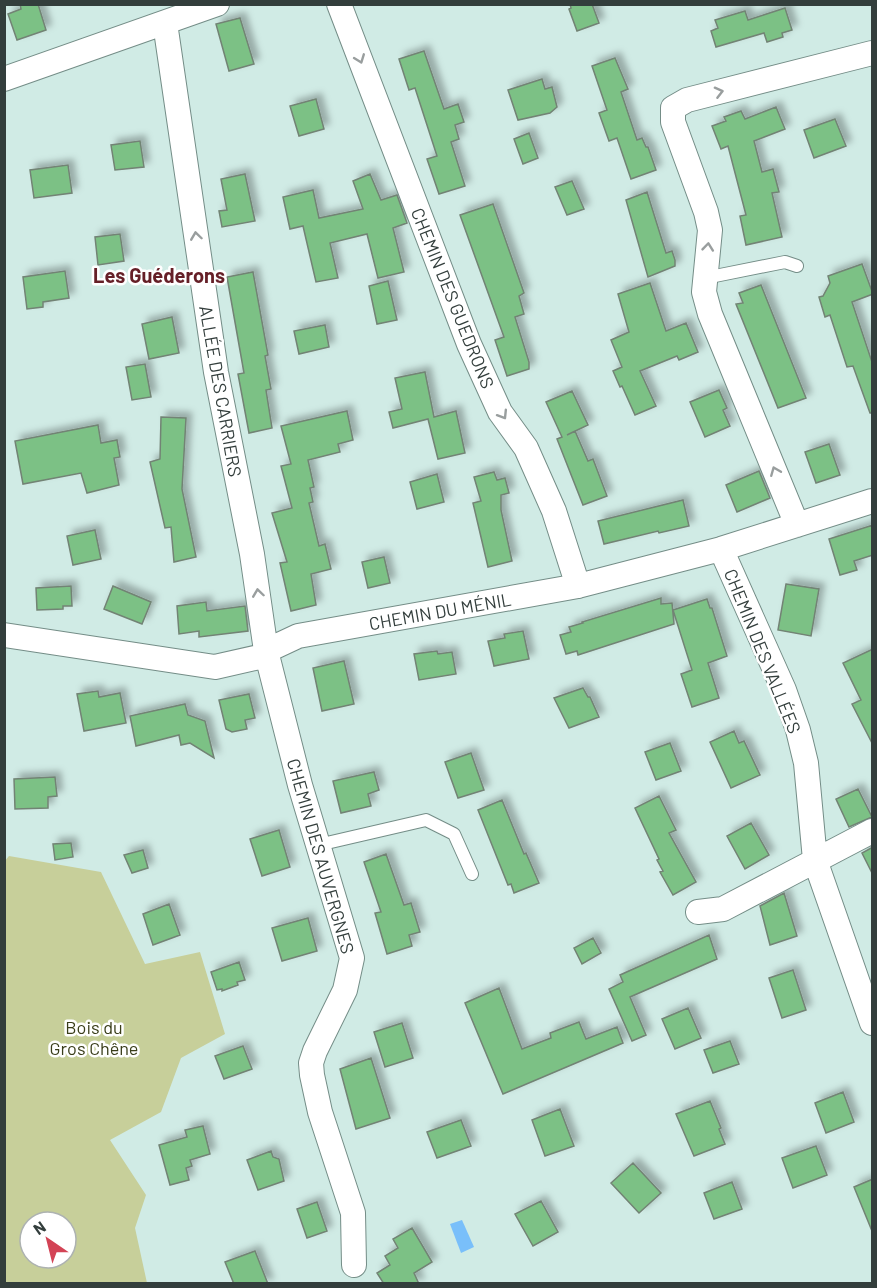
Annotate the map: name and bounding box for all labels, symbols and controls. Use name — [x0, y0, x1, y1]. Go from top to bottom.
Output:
one-way arrow — [353, 53, 365, 64]
one-way arrow — [713, 87, 724, 99]
street label: CHEMIN DES GUEDRONS — [407, 205, 499, 391]
one-way arrow — [190, 231, 202, 240]
one-way arrow — [701, 243, 714, 252]
district label: Les Guéderons — [93, 263, 225, 287]
street label: ALLÉE DES CARRIERS — [195, 303, 247, 479]
one-way arrow — [496, 409, 508, 419]
one-way arrow — [770, 466, 782, 477]
street label: CHEMIN DES VALLÉES — [720, 565, 806, 737]
street label: CHEMIN DU MÉNIL — [367, 588, 513, 634]
one-way arrow — [252, 589, 264, 598]
street label: CHEMIN DES AUVERGNES — [283, 756, 359, 956]
park label: Bois du Gros Chêne — [50, 1016, 138, 1059]
north arrow — [18, 1210, 78, 1270]
text: N — [29, 1216, 49, 1238]

